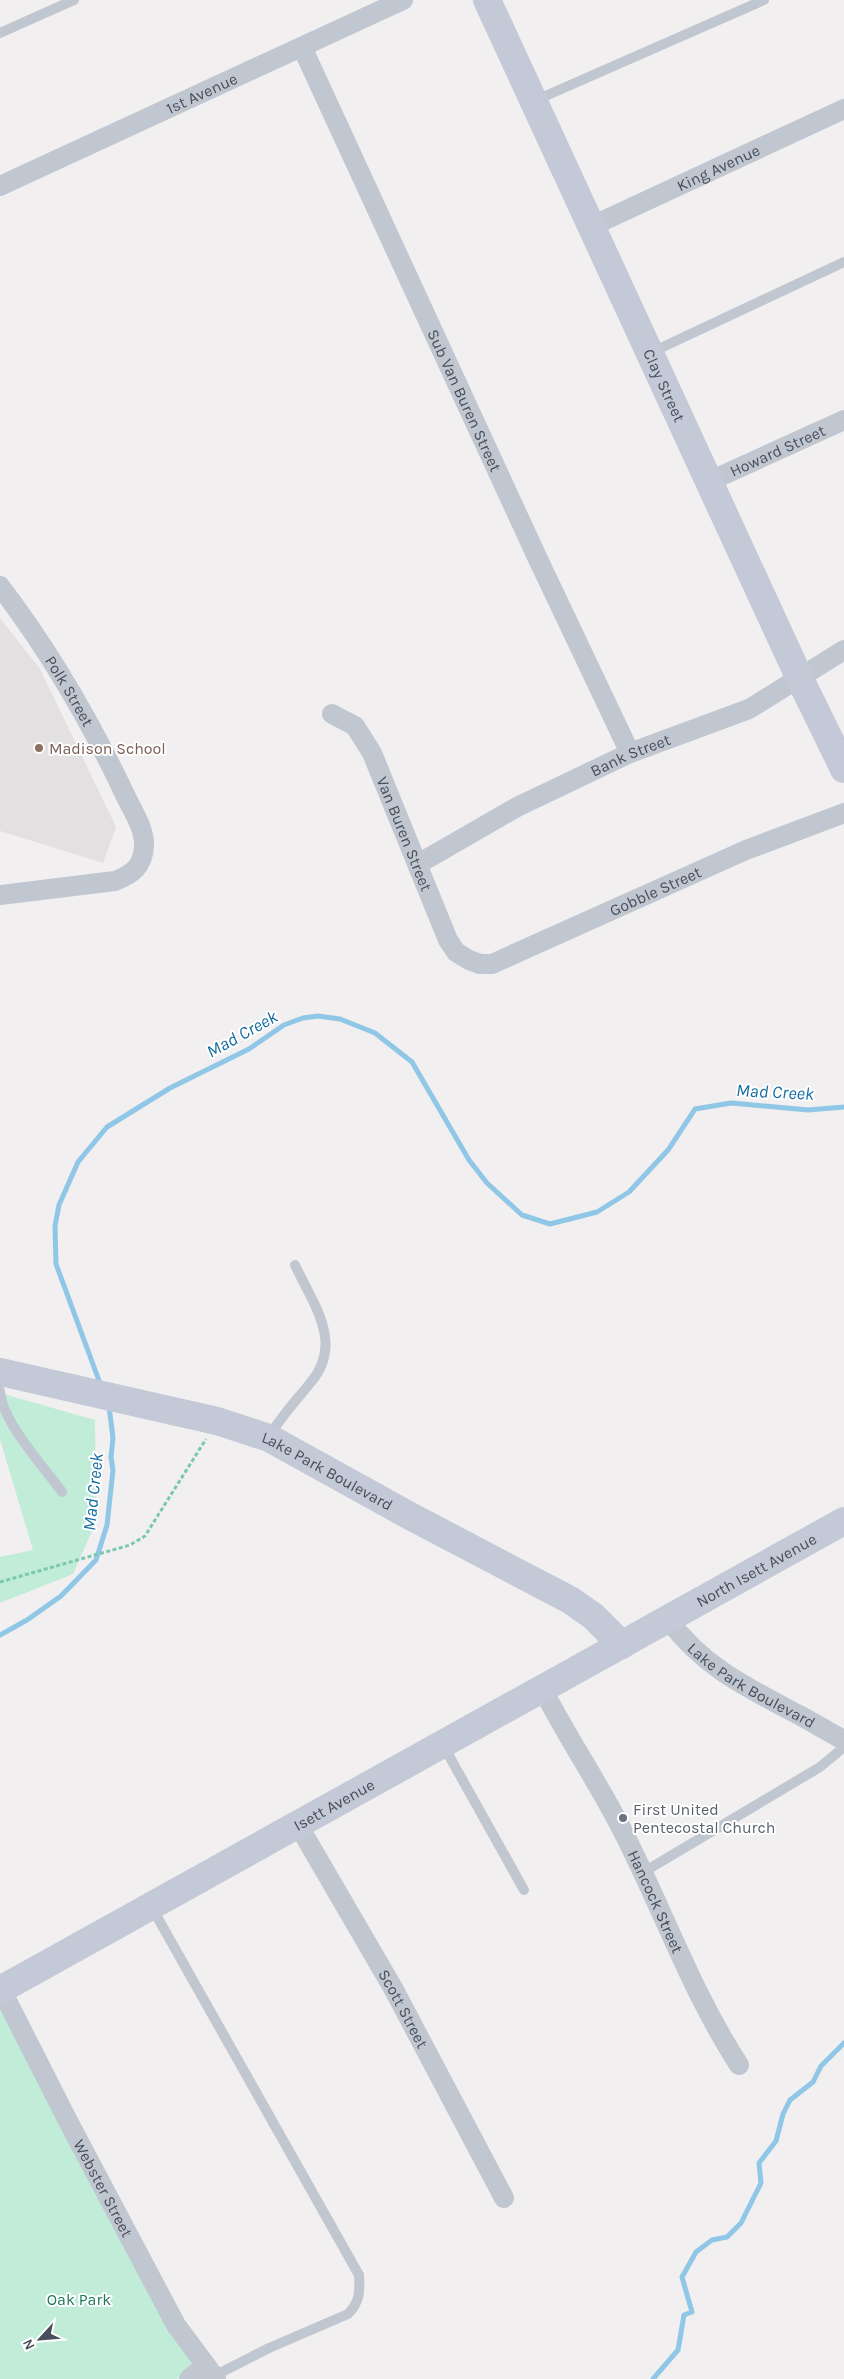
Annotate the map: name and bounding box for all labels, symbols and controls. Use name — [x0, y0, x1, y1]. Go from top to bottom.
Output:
street label: 1st Avenue — [163, 69, 240, 118]
street label: King Avenue — [674, 140, 763, 195]
street label: Sub Van Buren Street — [423, 326, 505, 475]
street label: Clay Street — [639, 346, 689, 425]
street label: Howard Street — [727, 421, 828, 481]
street label: Polk Street — [41, 652, 97, 730]
street label: Bank Street — [587, 730, 673, 781]
place label: Madison School — [49, 739, 166, 758]
marker: Madison School — [33, 742, 45, 754]
street label: Van Buren Street — [373, 774, 436, 894]
street label: Gobble Street — [607, 862, 704, 920]
water label: Mad Creek — [202, 1005, 282, 1063]
water label: Mad Creek — [735, 1079, 815, 1105]
street label: Lake Park Boulevard — [260, 1427, 396, 1515]
water label: Mad Creek — [78, 1451, 108, 1532]
street label: North Isett Avenue — [693, 1529, 820, 1611]
street label: Lake Park Boulevard — [684, 1639, 819, 1732]
street label: Isett Avenue — [290, 1775, 378, 1835]
place label: First United Pentecostal Church — [633, 1800, 775, 1837]
marker: First United Pentecostal Church — [617, 1812, 629, 1824]
street label: Hancock Street — [624, 1847, 687, 1956]
street label: Scott Street — [374, 1966, 432, 2051]
street label: Webster Street — [69, 2136, 137, 2240]
park label: Oak Park — [47, 2290, 111, 2309]
north arrow — [15, 2314, 65, 2364]
text: N — [19, 2336, 39, 2353]

